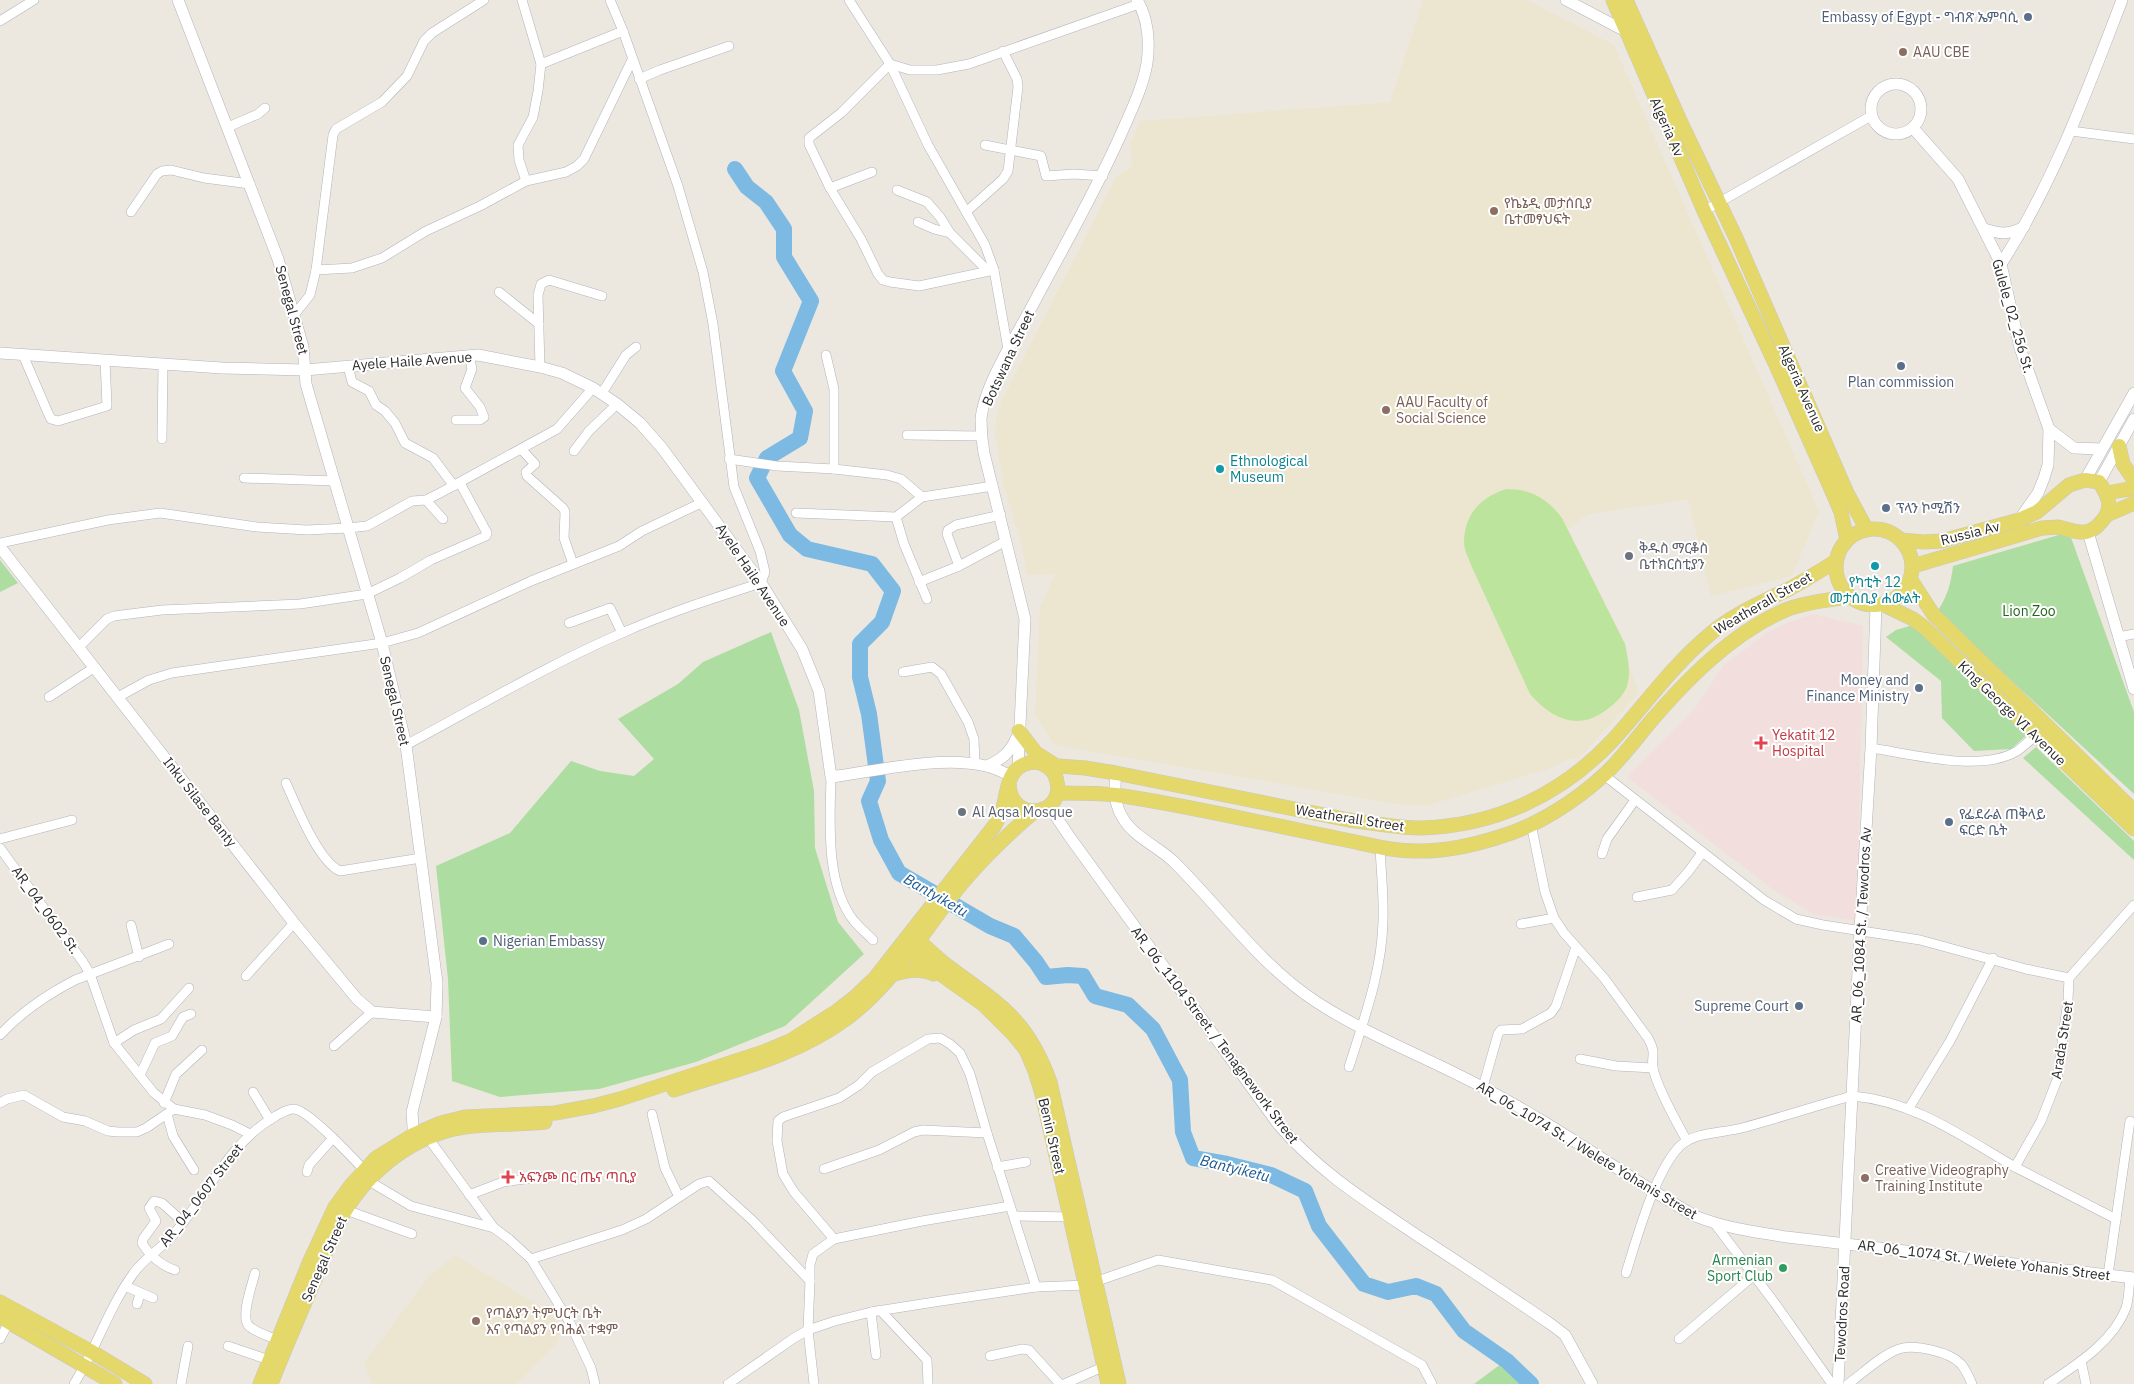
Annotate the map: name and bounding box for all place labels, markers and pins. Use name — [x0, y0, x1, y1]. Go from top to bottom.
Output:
place label: Embassy of Egypt - ግብጽ ኤምባሲ — [1821, 8, 2019, 26]
marker: Embassy of Egypt - ግብጽ ኤምባሲ — [2022, 11, 2034, 23]
place label: AAU CBE — [1913, 43, 1970, 61]
marker: AAU CBE — [1897, 46, 1909, 58]
place label: የኬኔዲ መታሰቢያ ቤተመፃህፍት — [1504, 194, 1592, 228]
marker: የኬኔዲ መታሰቢያ ቤተመፃህፍት — [1488, 205, 1500, 217]
marker: Plan commission — [1895, 360, 1907, 372]
place label: Plan commission — [1848, 373, 1954, 391]
place label: AAU Faculty of Social Science — [1396, 393, 1488, 427]
marker: AAU Faculty of Social Science — [1380, 404, 1392, 416]
place label: Ethnological Museum — [1230, 452, 1308, 486]
marker: Ethnological Museum — [1214, 463, 1226, 475]
place label: ፕላን ኮሚሽን — [1896, 499, 1960, 517]
marker: ፕላን ኮሚሽን — [1880, 502, 1892, 514]
place label: ቅዱስ ማርቆስ ቤተክርስቲያን — [1639, 539, 1708, 573]
marker: ቅዱስ ማርቆስ ቤተክርስቲያን — [1623, 550, 1635, 562]
marker: የካቲት 12 መታሰቢያ ሐውልት — [1869, 560, 1881, 572]
place label: የካቲት 12 መታሰቢያ ሐውልት — [1829, 573, 1921, 607]
place label: Money and Finance Ministry — [1806, 671, 1909, 705]
marker: Money and Finance Ministry — [1913, 682, 1925, 694]
place label: Yekatit 12 Hospital — [1772, 726, 1836, 760]
marker: Yekatit 12 Hospital — [1754, 736, 1768, 750]
place label: Al Aqsa Mosque — [972, 803, 1073, 821]
place label: የፌደራል ጠቅላይ ፍርድ ቤት — [1959, 805, 2046, 839]
marker: Al Aqsa Mosque — [956, 806, 968, 818]
marker: የፌደራል ጠቅላይ ፍርድ ቤት — [1943, 816, 1955, 828]
place label: Nigerian Embassy — [493, 932, 605, 950]
marker: Nigerian Embassy — [477, 935, 489, 947]
place label: Supreme Court — [1694, 997, 1789, 1015]
marker: Supreme Court — [1793, 1000, 1805, 1012]
place label: Creative Videography Training Institute — [1875, 1161, 2009, 1195]
place label: አፍንጮ በር ጤና ጣቢያ — [519, 1168, 637, 1186]
marker: አፍንጮ በር ጤና ጣቢያ — [501, 1170, 515, 1184]
marker: Creative Videography Training Institute — [1859, 1172, 1871, 1184]
place label: Armenian Sport Club — [1707, 1251, 1773, 1285]
marker: Armenian Sport Club — [1777, 1262, 1789, 1274]
place label: የጣልያን ትምህርት ቤት እና የጣልያን የባሕል ተቋም — [486, 1304, 618, 1338]
marker: የጣልያን ትምህርት ቤት እና የጣልያን የባሕል ተቋም — [470, 1315, 482, 1327]

